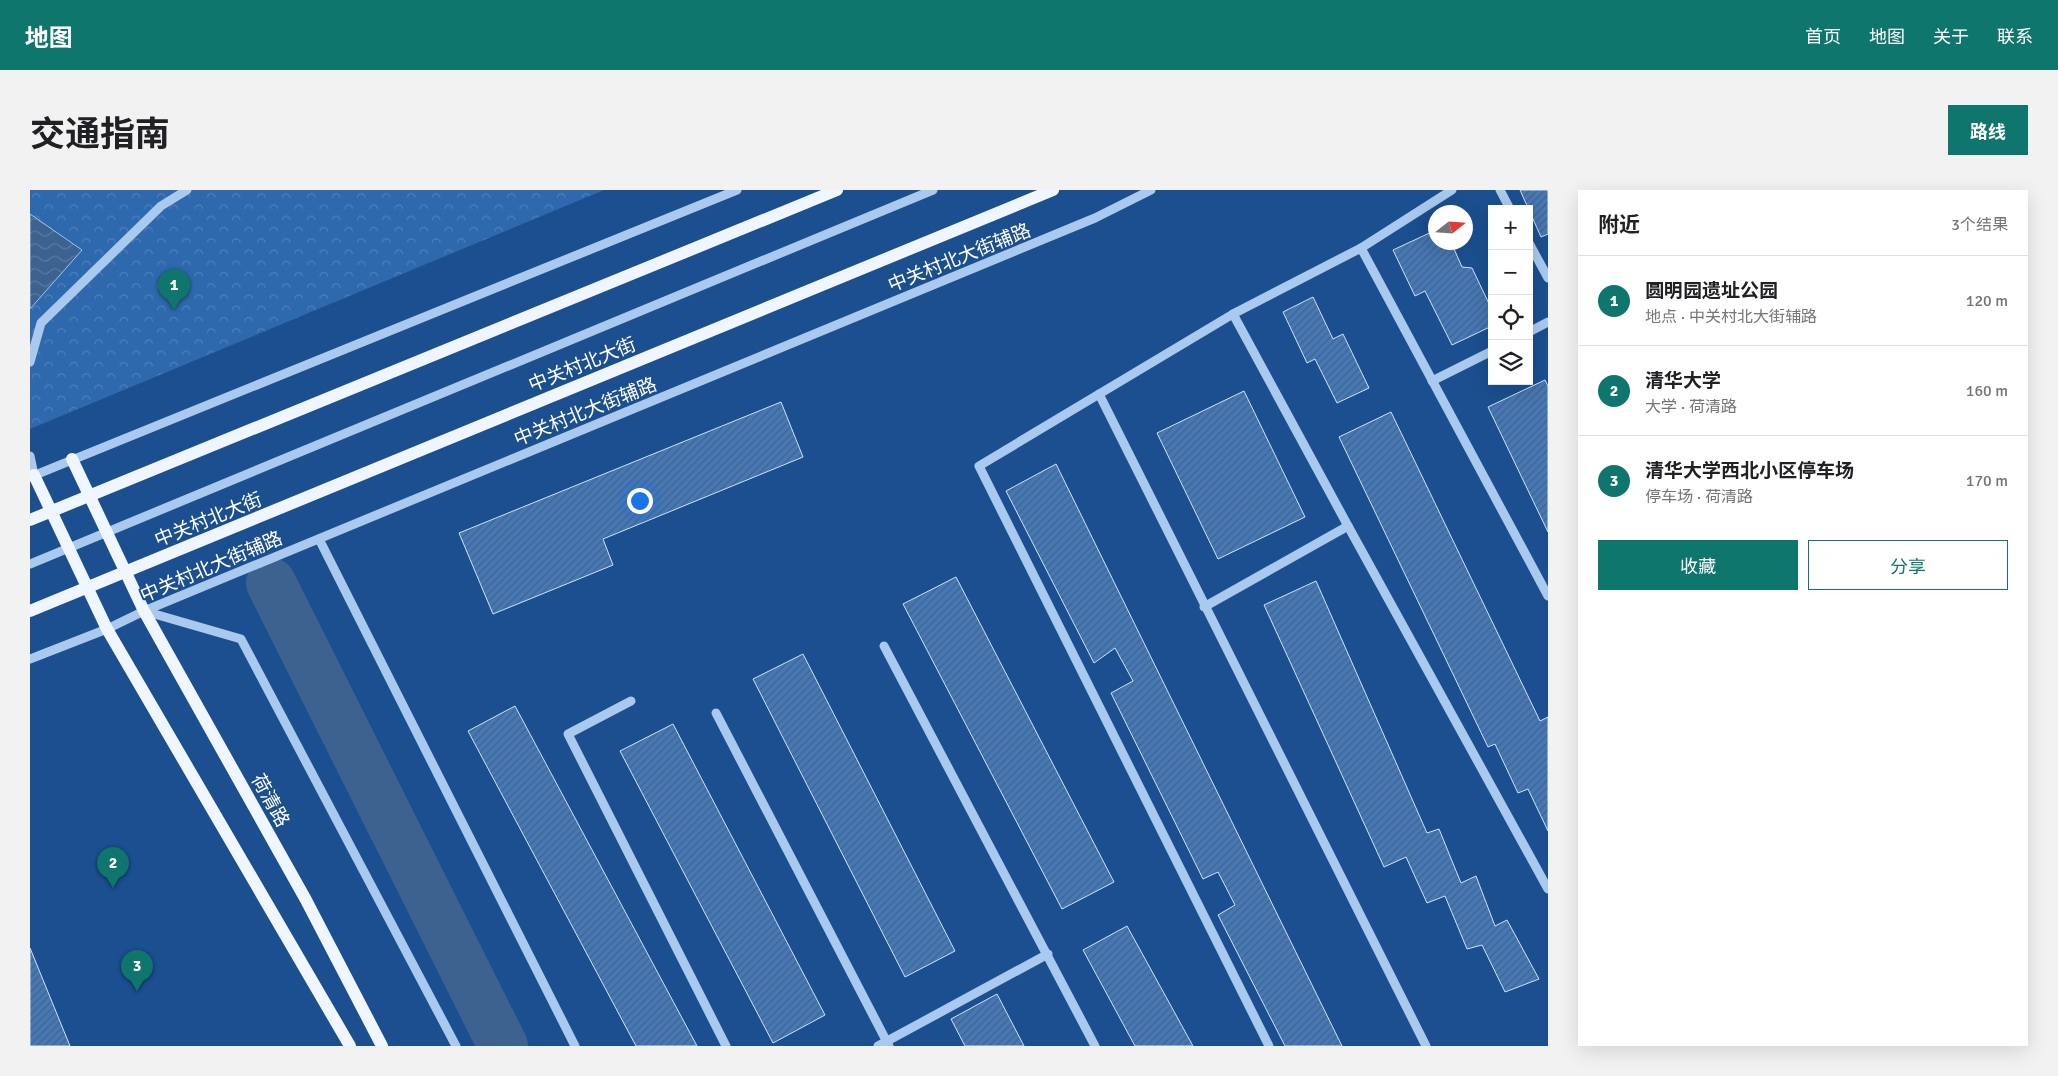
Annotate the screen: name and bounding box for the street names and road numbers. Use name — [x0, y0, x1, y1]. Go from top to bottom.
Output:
street label: 中关村北大街辅路 — [884, 218, 1034, 298]
street label: 中关村北大街 — [525, 332, 640, 397]
street label: 中关村北大街辅路 — [510, 372, 660, 452]
street label: 中关村北大街 — [151, 487, 266, 552]
street label: 中关村北大街辅路 — [137, 526, 286, 608]
street label: 荷清路 — [246, 770, 294, 831]

